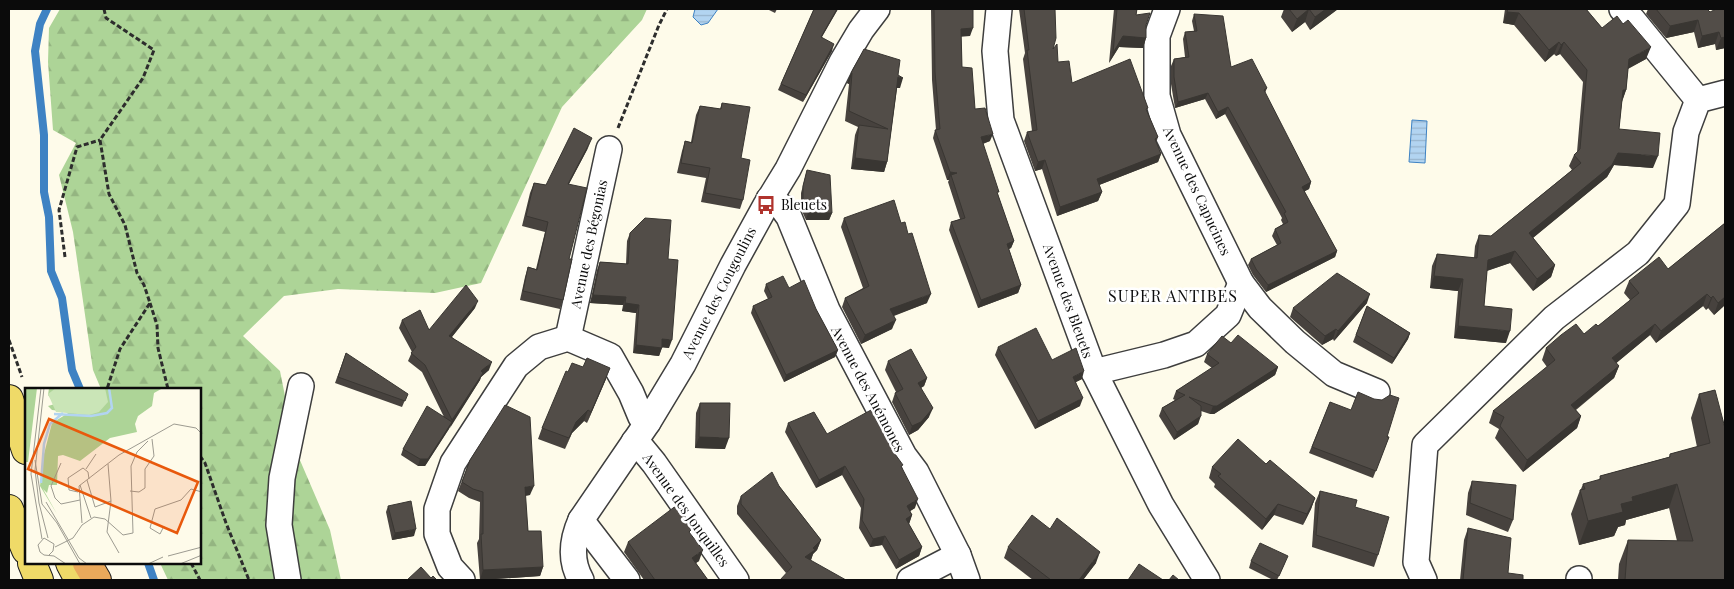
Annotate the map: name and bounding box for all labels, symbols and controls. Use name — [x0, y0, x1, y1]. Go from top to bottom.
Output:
street label: Avenue des Capucines — [1159, 122, 1236, 258]
street label: Avenue des Bégonias — [565, 178, 611, 311]
bus stop icon: Bleuets — [755, 194, 777, 216]
place label: Bleuets — [781, 195, 827, 214]
street label: Avenue des Cougoulins — [677, 223, 760, 363]
street label: Avenue des Bleuets — [1039, 240, 1098, 361]
district label: SUPER ANTIBES — [1108, 285, 1238, 306]
street label: Avenue des Anémones — [827, 322, 910, 455]
inset map — [25, 388, 201, 564]
street label: Avenue des Jonquilles — [638, 448, 734, 570]

